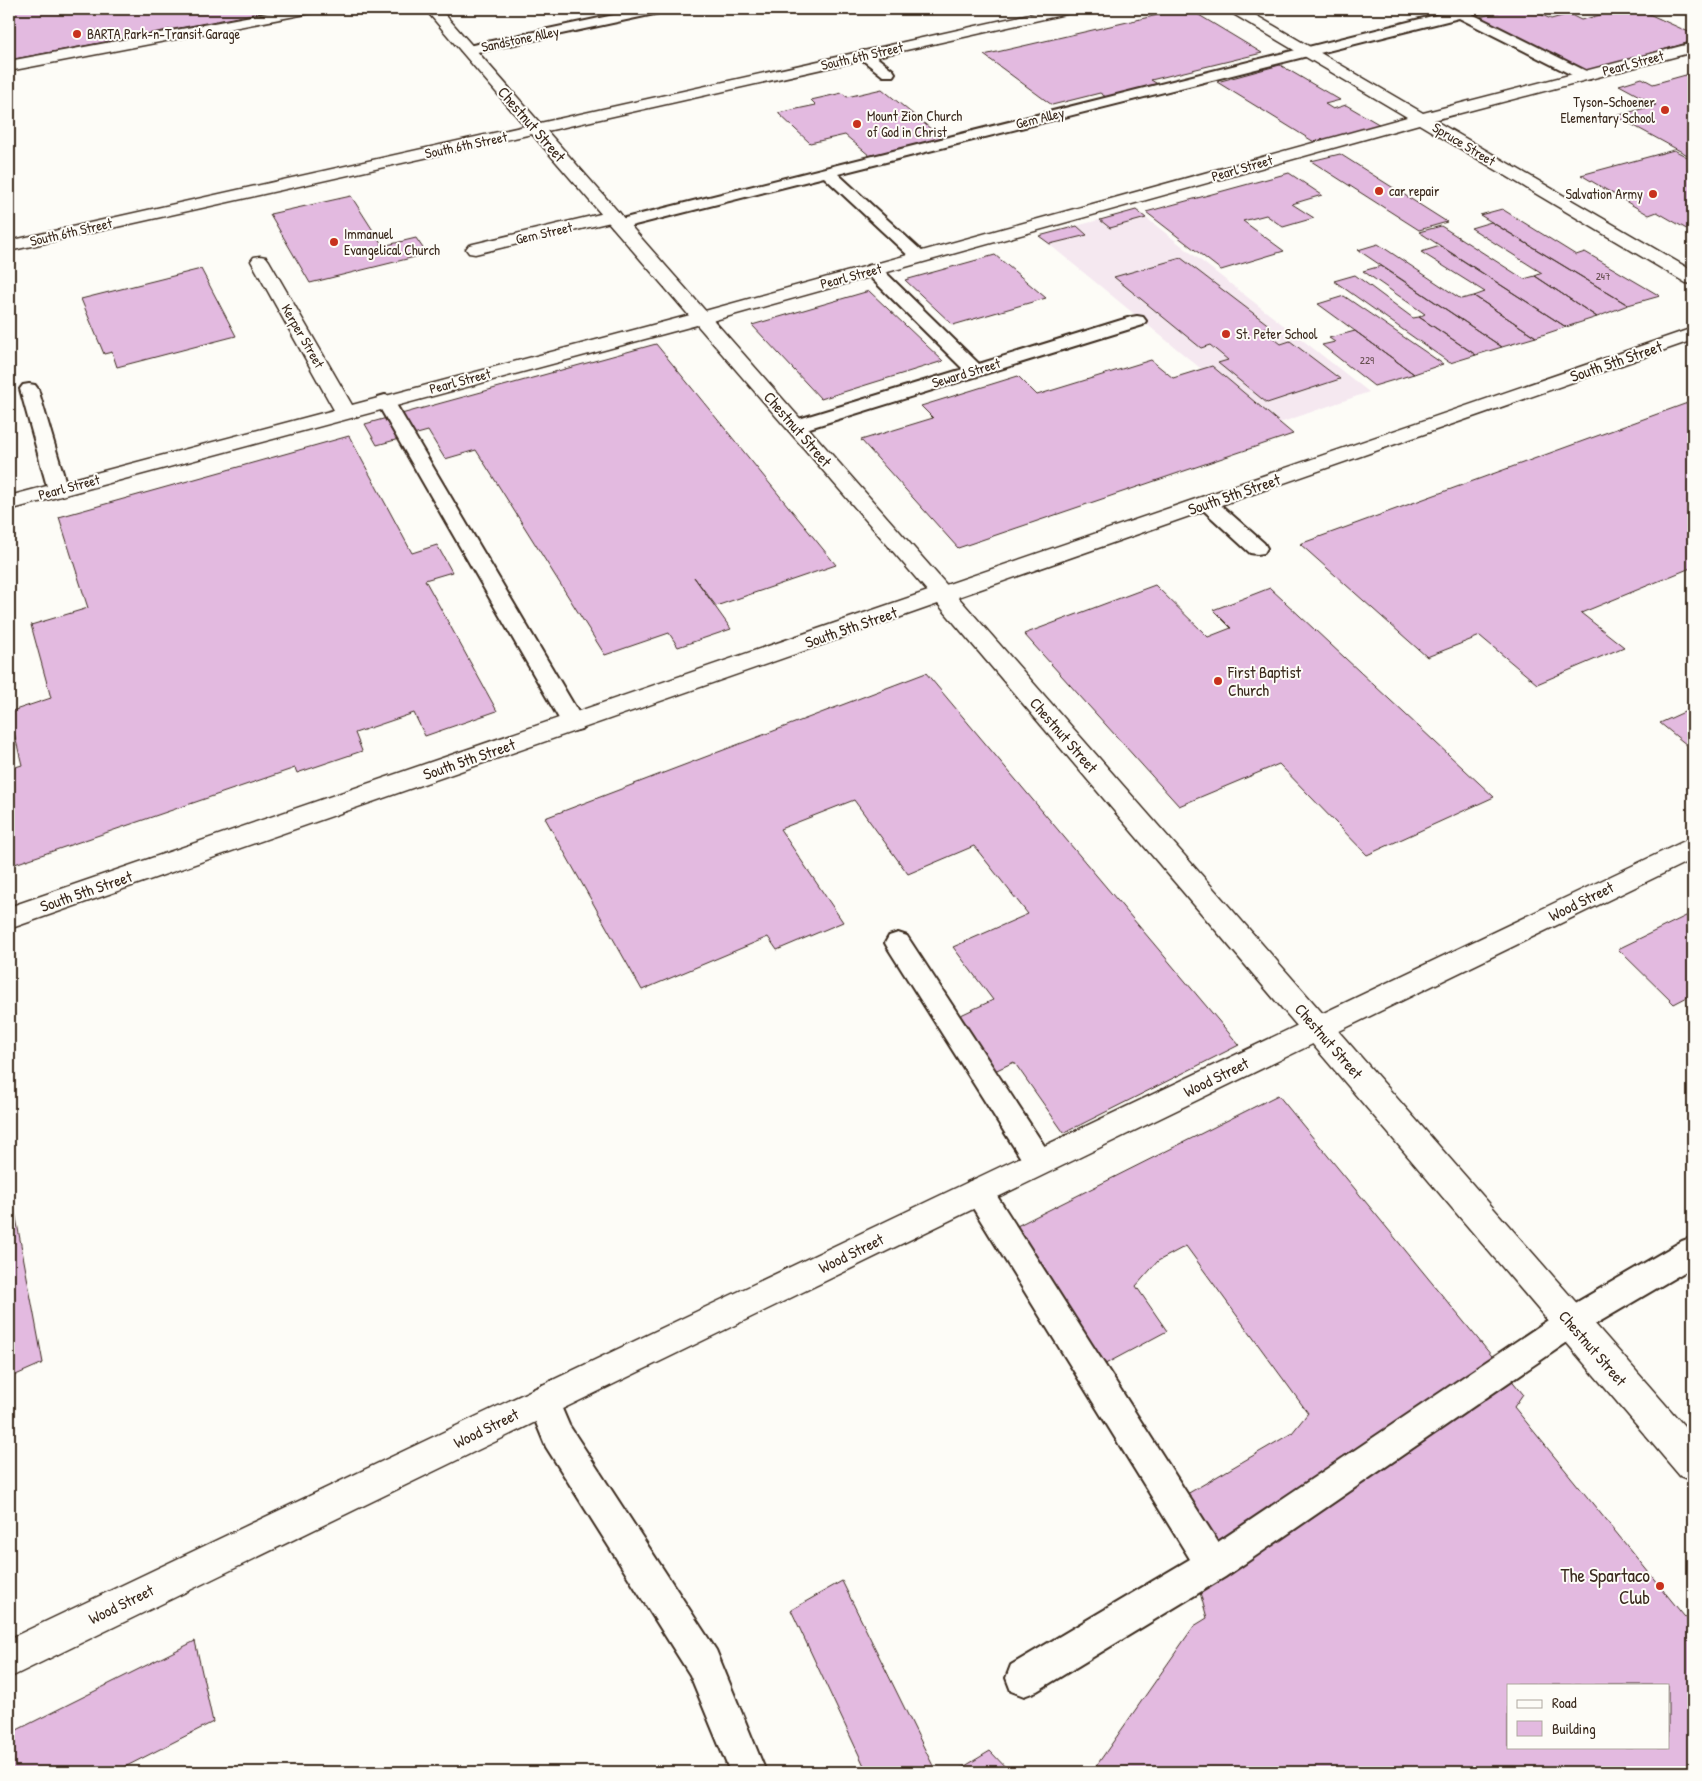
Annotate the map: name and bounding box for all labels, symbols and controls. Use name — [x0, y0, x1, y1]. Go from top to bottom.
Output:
street label: Sandstone Alley — [479, 21, 561, 57]
place label: BARTA Park-n-Transit Garage — [87, 24, 241, 44]
marker: BARTA Park-n-Transit Garage — [71, 28, 83, 40]
street label: South 6th Street — [819, 37, 905, 74]
street label: Pearl Street — [1600, 45, 1666, 80]
street label: Chestnut Street — [493, 81, 571, 167]
place label: Tyson-Schoener Elementary School — [1561, 92, 1656, 128]
street label: Gem Alley — [1014, 102, 1066, 134]
marker: Tyson-Schoener Elementary School — [1659, 104, 1671, 116]
place label: Mount Zion Church of God in Christ — [867, 106, 962, 141]
street label: Spruce Street — [1429, 117, 1499, 171]
marker: Mount Zion Church of God in Christ — [851, 118, 863, 130]
street label: South 6th Street — [423, 126, 509, 163]
street label: Pearl Street — [1209, 150, 1275, 185]
place label: car repair — [1389, 181, 1440, 201]
place label: Salvation Army — [1565, 184, 1643, 204]
marker: car repair — [1373, 185, 1385, 197]
marker: Salvation Army — [1647, 188, 1659, 200]
street label: South 6th Street — [28, 213, 114, 250]
street label: Gem Street — [514, 217, 574, 248]
place label: Immanuel Evangelical Church — [344, 224, 440, 260]
marker: Immanuel Evangelical Church — [328, 236, 340, 248]
street label: Pearl Street — [818, 258, 884, 293]
house number: 247 — [1596, 269, 1610, 283]
street label: Kerper Street — [277, 300, 330, 372]
place label: St. Peter School — [1236, 324, 1318, 343]
marker: St. Peter School — [1220, 328, 1232, 340]
street label: South 5th Street — [1567, 335, 1665, 387]
street label: Seward Street — [929, 353, 1003, 392]
house number: 229 — [1360, 353, 1374, 367]
street label: Pearl Street — [427, 363, 493, 398]
street label: Chestnut Street — [759, 386, 837, 472]
street label: South 5th Street — [1185, 468, 1283, 520]
street label: Pearl Street — [36, 469, 102, 504]
street label: South 5th Street — [802, 601, 900, 653]
place label: First Baptist Church — [1227, 661, 1302, 701]
marker: First Baptist Church — [1212, 675, 1224, 687]
street label: Chestnut Street — [1025, 692, 1103, 778]
street label: South 5th Street — [420, 733, 518, 785]
street label: South 5th Street — [37, 865, 135, 917]
street label: Wood Street — [1545, 876, 1618, 926]
street label: Chestnut Street — [1290, 998, 1368, 1084]
street label: Wood Street — [1180, 1052, 1253, 1102]
street label: Wood Street — [815, 1228, 888, 1278]
street label: Chestnut Street — [1554, 1305, 1632, 1391]
street label: Wood Street — [450, 1403, 523, 1453]
place label: The Spartaco Club — [1561, 1562, 1650, 1610]
street label: Wood Street — [85, 1579, 158, 1629]
marker: The Spartaco Club — [1654, 1580, 1666, 1592]
legend — [1507, 1684, 1670, 1748]
text: Road — [1552, 1692, 1577, 1713]
text: Building — [1552, 1718, 1596, 1739]

